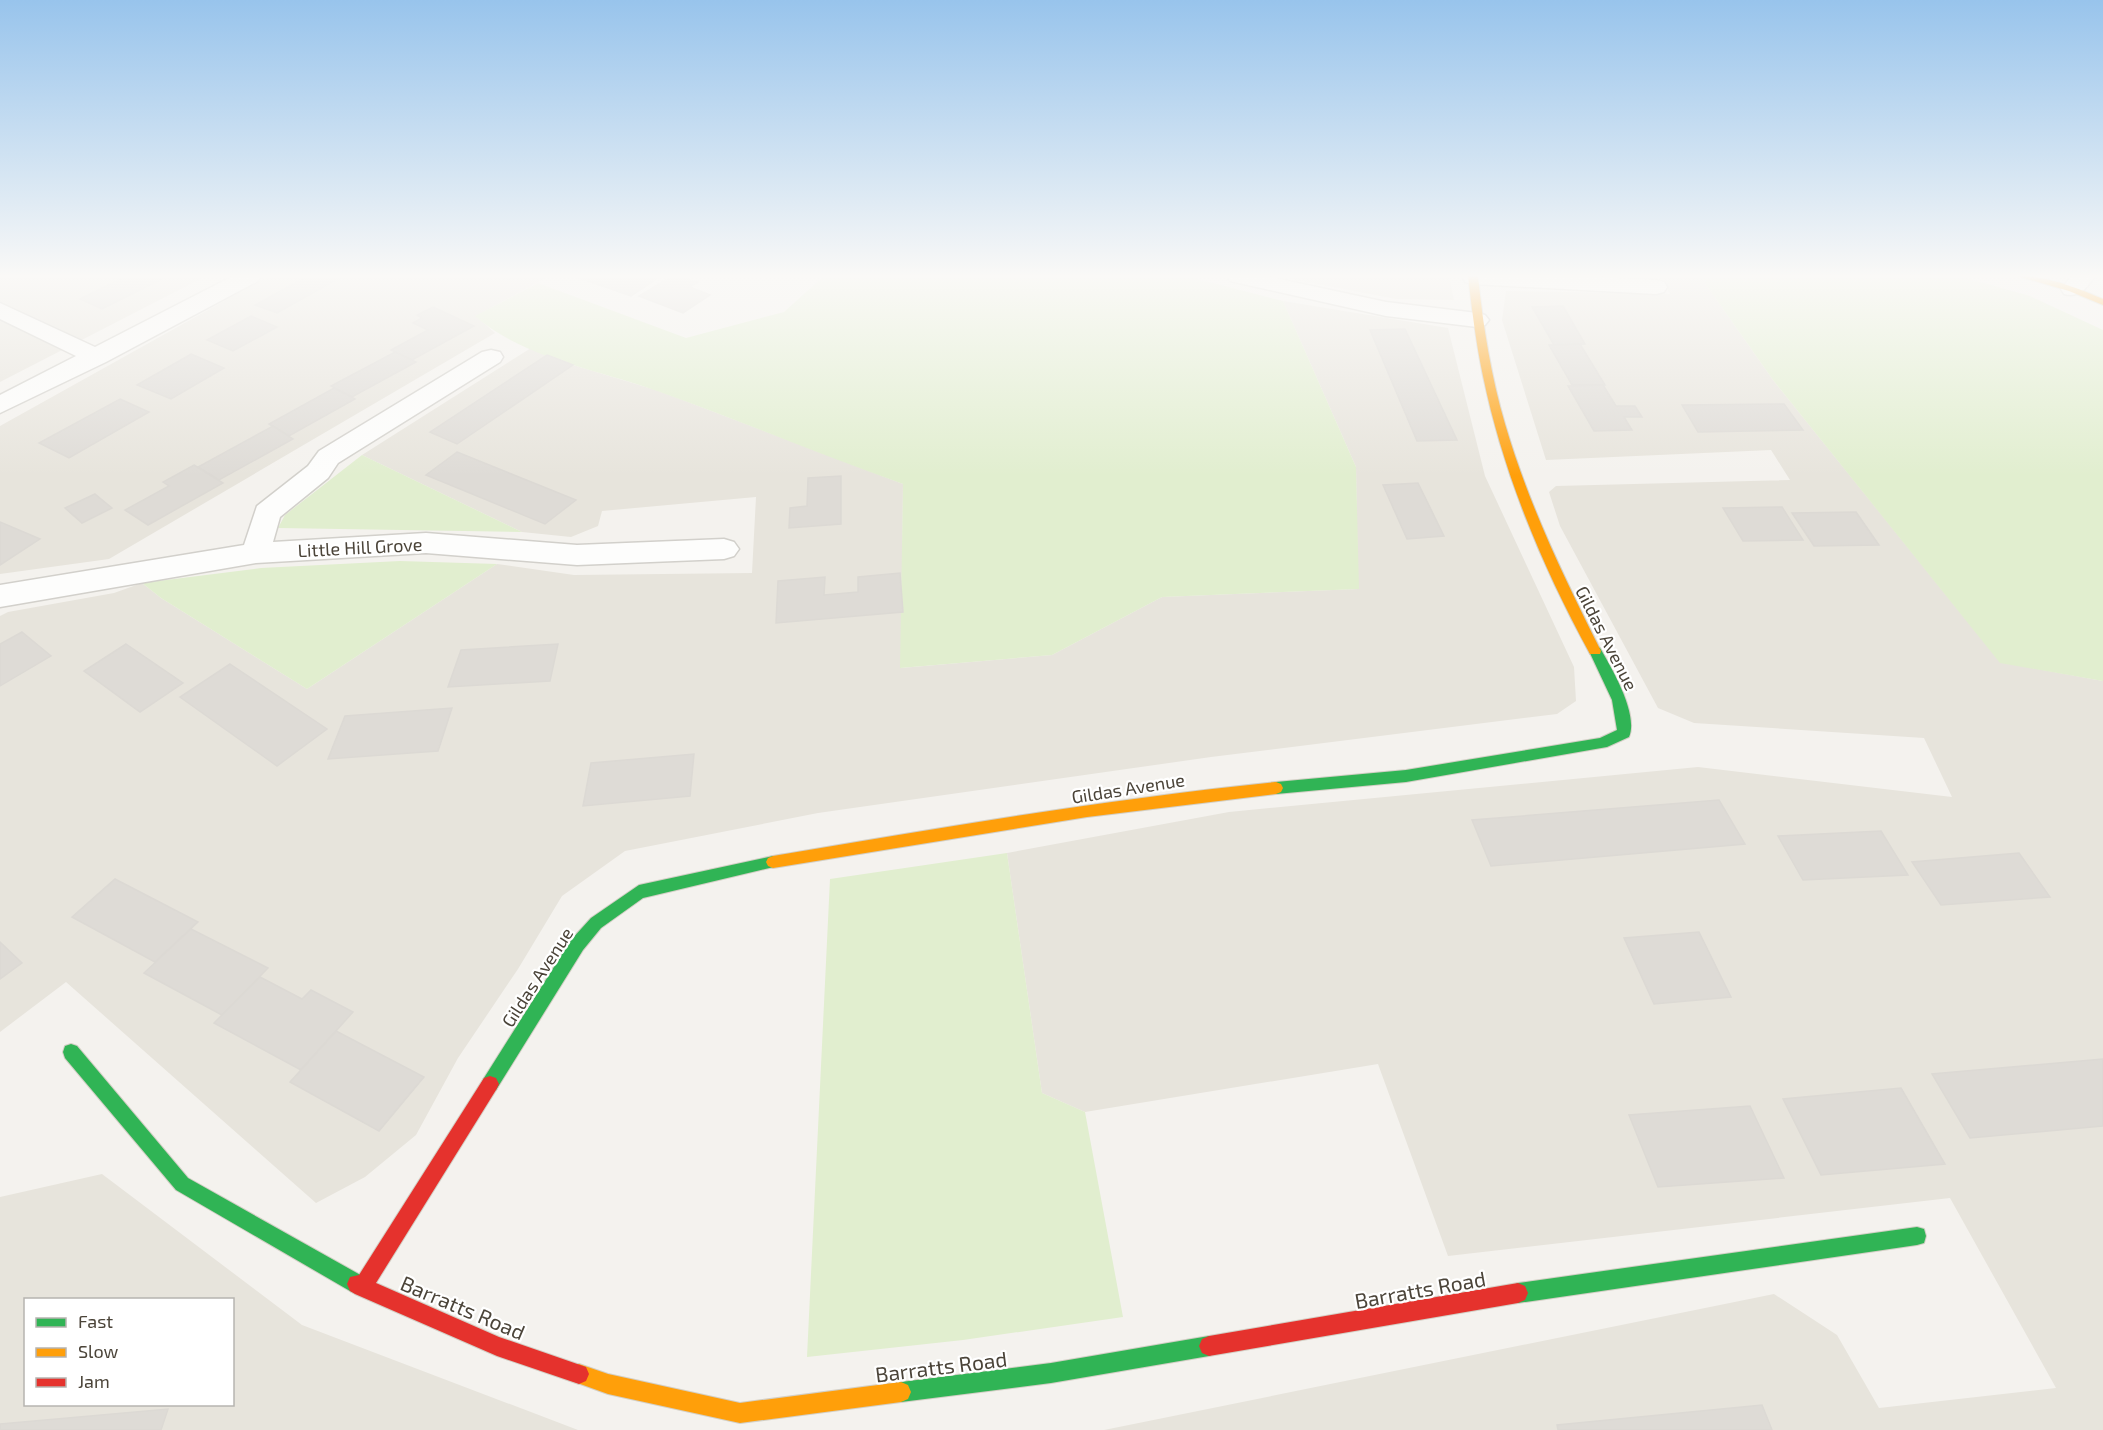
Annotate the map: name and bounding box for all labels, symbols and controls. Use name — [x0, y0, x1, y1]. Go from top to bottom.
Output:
street label: Little Hill Grove — [297, 533, 423, 561]
street label: Gildas Avenue — [1571, 582, 1643, 694]
street label: Gildas Avenue — [1070, 768, 1186, 808]
street label: Gildas Avenue — [497, 923, 577, 1031]
street label: Barratts Road — [1353, 1265, 1487, 1313]
street label: Barratts Road — [397, 1270, 529, 1344]
legend — [24, 1298, 234, 1406]
text: Fast — [78, 1310, 113, 1332]
text: Slow — [78, 1340, 119, 1362]
street label: Barratts Road — [874, 1346, 1008, 1386]
text: Jam — [78, 1370, 110, 1392]

